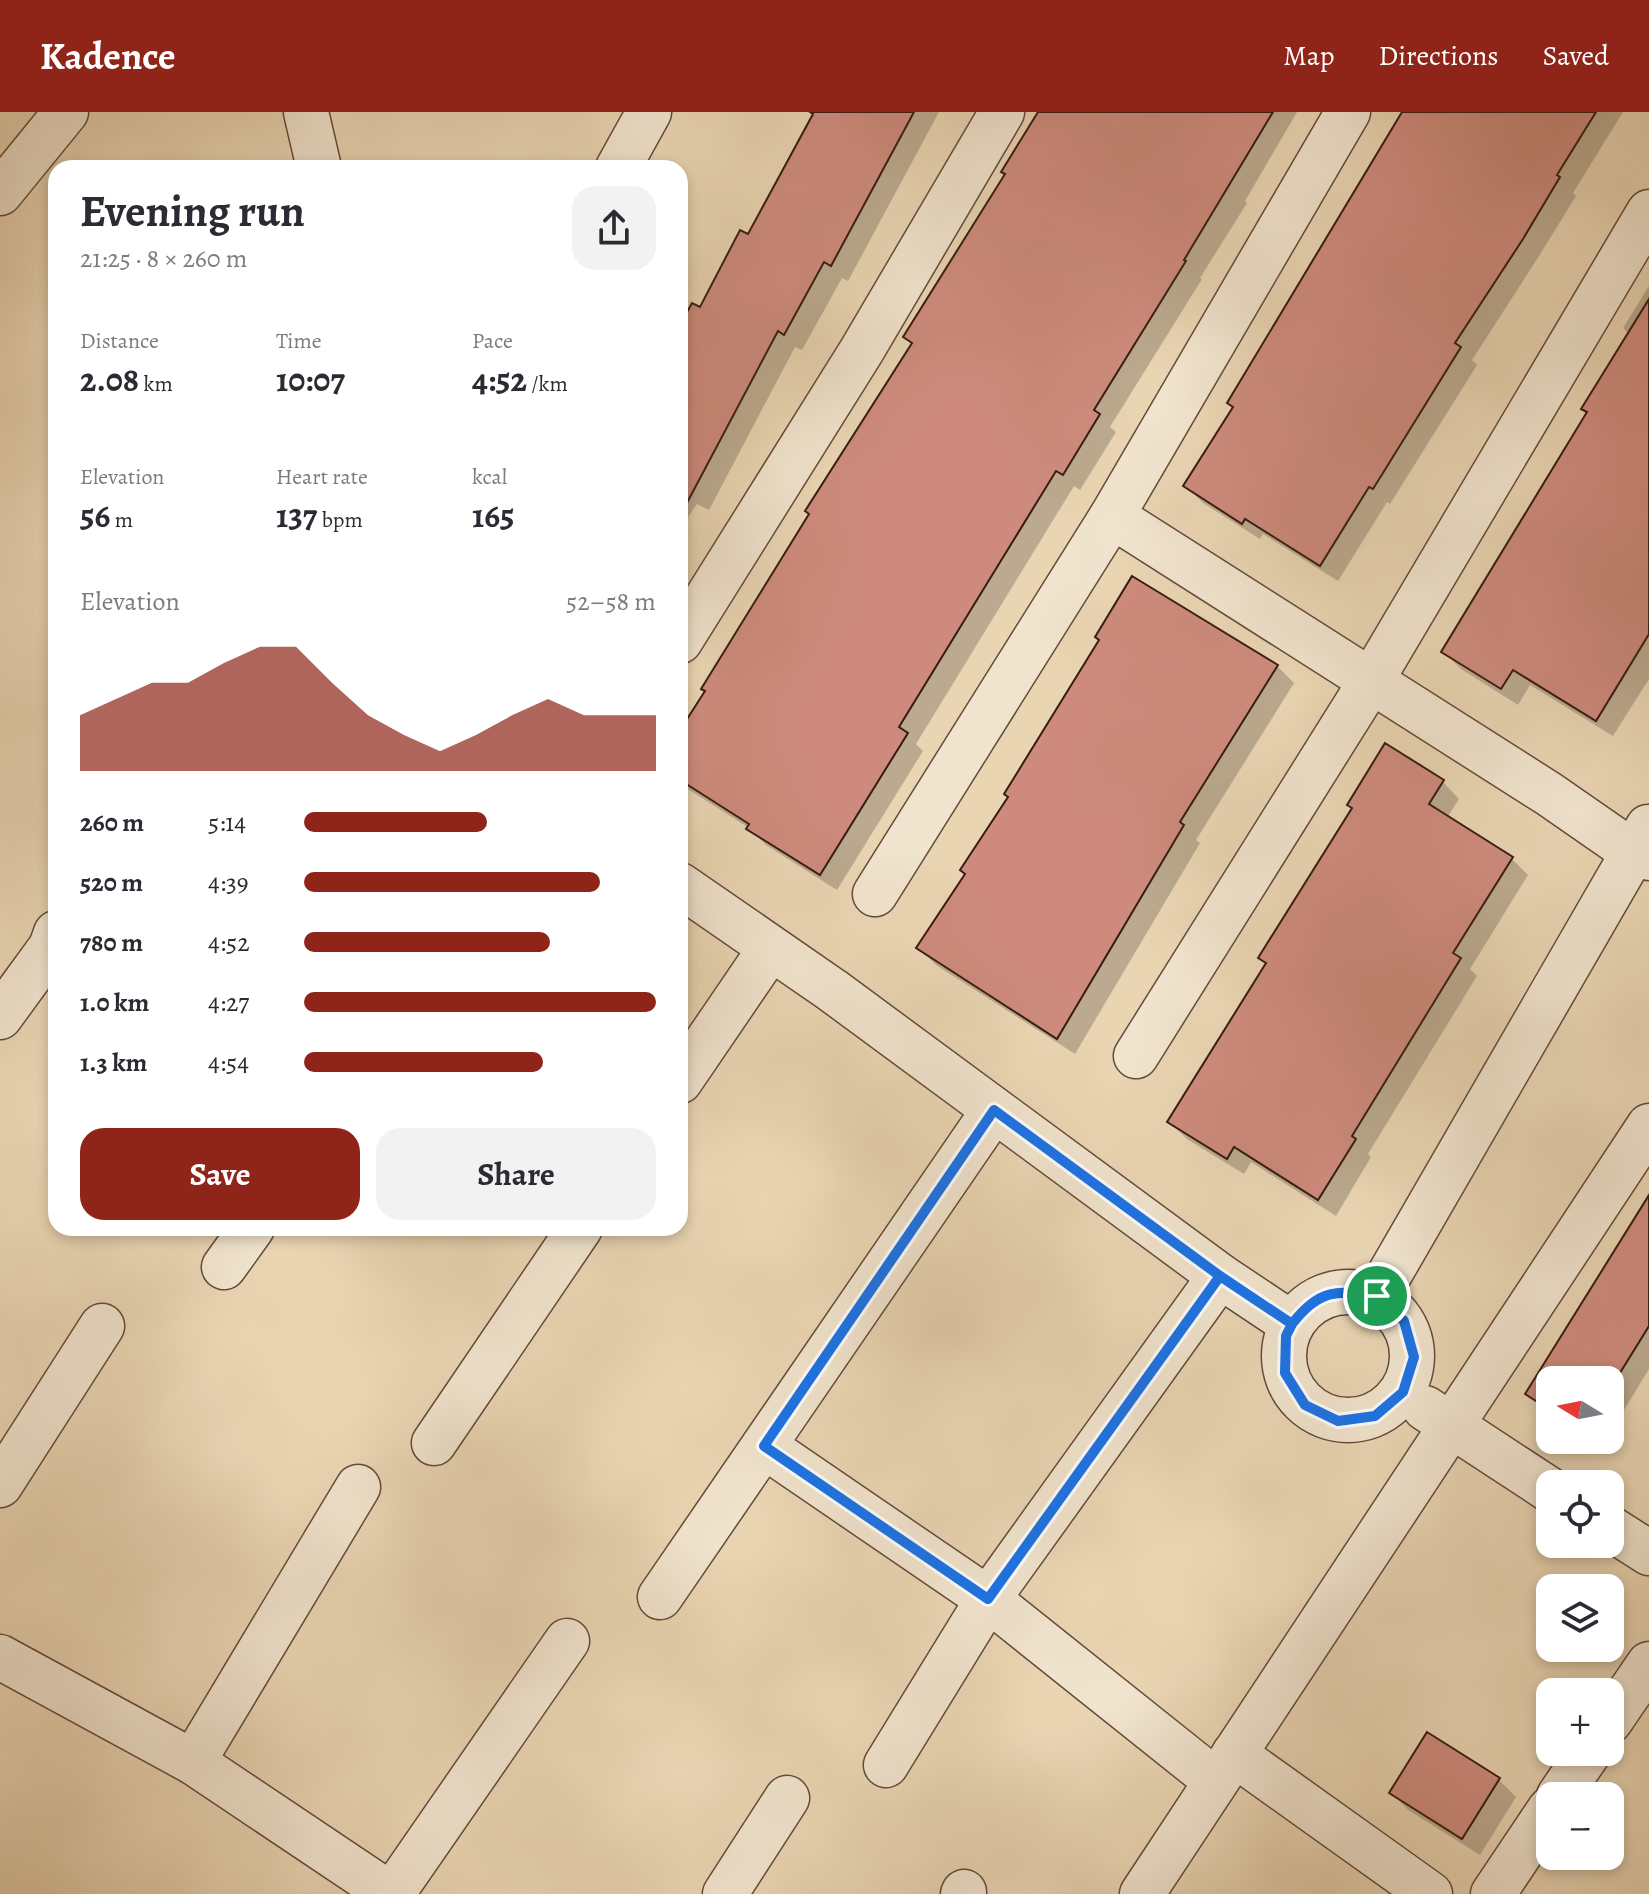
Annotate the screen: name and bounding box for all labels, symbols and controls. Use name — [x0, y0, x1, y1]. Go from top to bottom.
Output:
text: Kadence — [40, 30, 176, 82]
text: Map — [1283, 37, 1334, 75]
text: Directions — [1378, 37, 1499, 75]
text: Saved — [1543, 37, 1609, 75]
text: Evening run — [80, 181, 305, 241]
button: share — [572, 186, 656, 270]
text: 21:25 · 8 × 260 m — [80, 241, 247, 276]
text: Distance — [80, 326, 159, 356]
text: Time — [276, 326, 322, 356]
text: Pace — [472, 326, 513, 356]
text: 2.08 — [80, 356, 139, 403]
text: 10:07 — [276, 356, 345, 403]
text: 4:52 — [472, 356, 527, 403]
text: km — [139, 369, 173, 399]
text: /km — [527, 369, 568, 399]
text: Elevation — [80, 462, 164, 492]
text: Heart rate — [276, 462, 368, 492]
text: kcal — [472, 462, 507, 492]
text: 56 — [80, 492, 110, 539]
text: 137 — [276, 492, 317, 539]
text: 165 — [472, 492, 515, 539]
text: m — [110, 505, 133, 535]
text: bpm — [317, 505, 363, 535]
text: Elevation — [80, 584, 180, 619]
text: 52–58 m — [566, 584, 656, 619]
text: 260 m — [80, 805, 144, 840]
text: 5:14 — [208, 805, 246, 840]
text: 520 m — [80, 865, 143, 900]
text: 4:39 — [208, 865, 249, 900]
text: 780 m — [80, 925, 143, 960]
text: 4:52 — [208, 925, 250, 960]
text: 1.0 km — [80, 985, 149, 1020]
text: 4:27 — [208, 985, 249, 1020]
text: 1.3 km — [80, 1045, 147, 1080]
text: 4:54 — [208, 1045, 249, 1080]
button: Save — [80, 1128, 360, 1220]
button: Share — [376, 1128, 656, 1220]
pin — [1343, 1262, 1411, 1330]
icon: arrive — [1355, 1274, 1399, 1318]
north arrow — [1536, 1366, 1624, 1454]
map controls — [1536, 1366, 1624, 1870]
button: locate — [1536, 1470, 1624, 1558]
button: layers — [1536, 1574, 1624, 1662]
button: + — [1536, 1678, 1624, 1766]
button: − — [1536, 1782, 1624, 1870]

